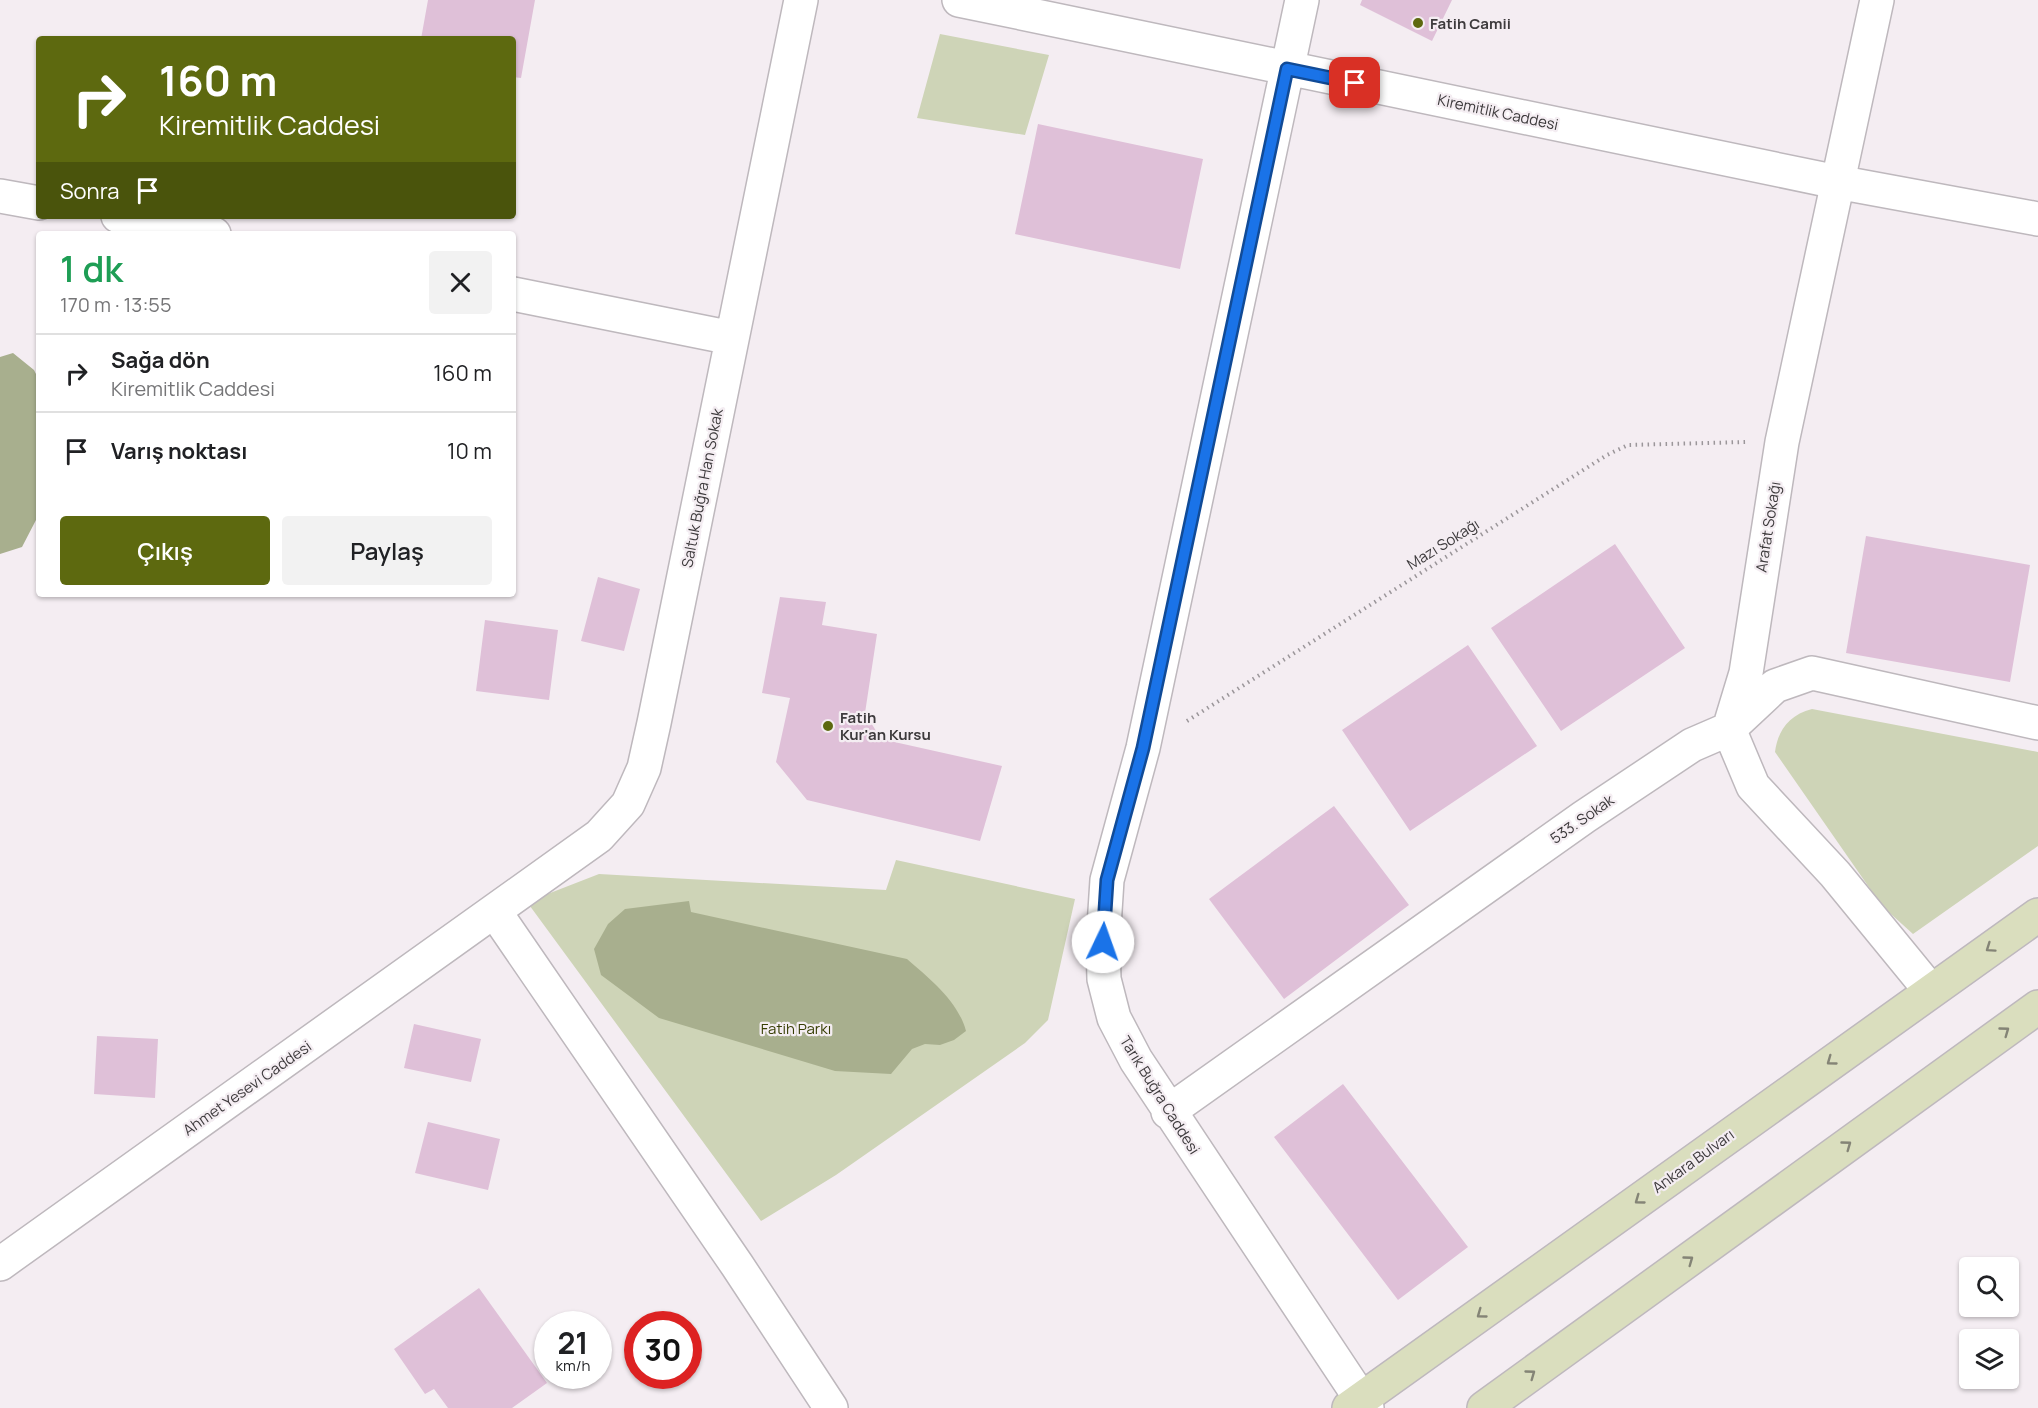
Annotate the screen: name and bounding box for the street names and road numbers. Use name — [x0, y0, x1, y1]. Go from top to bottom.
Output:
street label: Kiremitlik Caddesi — [1436, 89, 1560, 135]
street label: Saltuk Buğra Han Sokak — [676, 406, 728, 569]
street label: Arafat Sokağı — [1750, 480, 1786, 574]
street label: Mazı Sokağı — [1403, 513, 1483, 575]
street label: 533. Sokak — [1546, 789, 1619, 849]
street label: Tarık Buğra Caddesi — [1115, 1032, 1205, 1158]
street label: Ahmet Yesevi Caddesi — [179, 1036, 315, 1140]
street label: Ankara Bulvarı — [1648, 1124, 1738, 1198]

